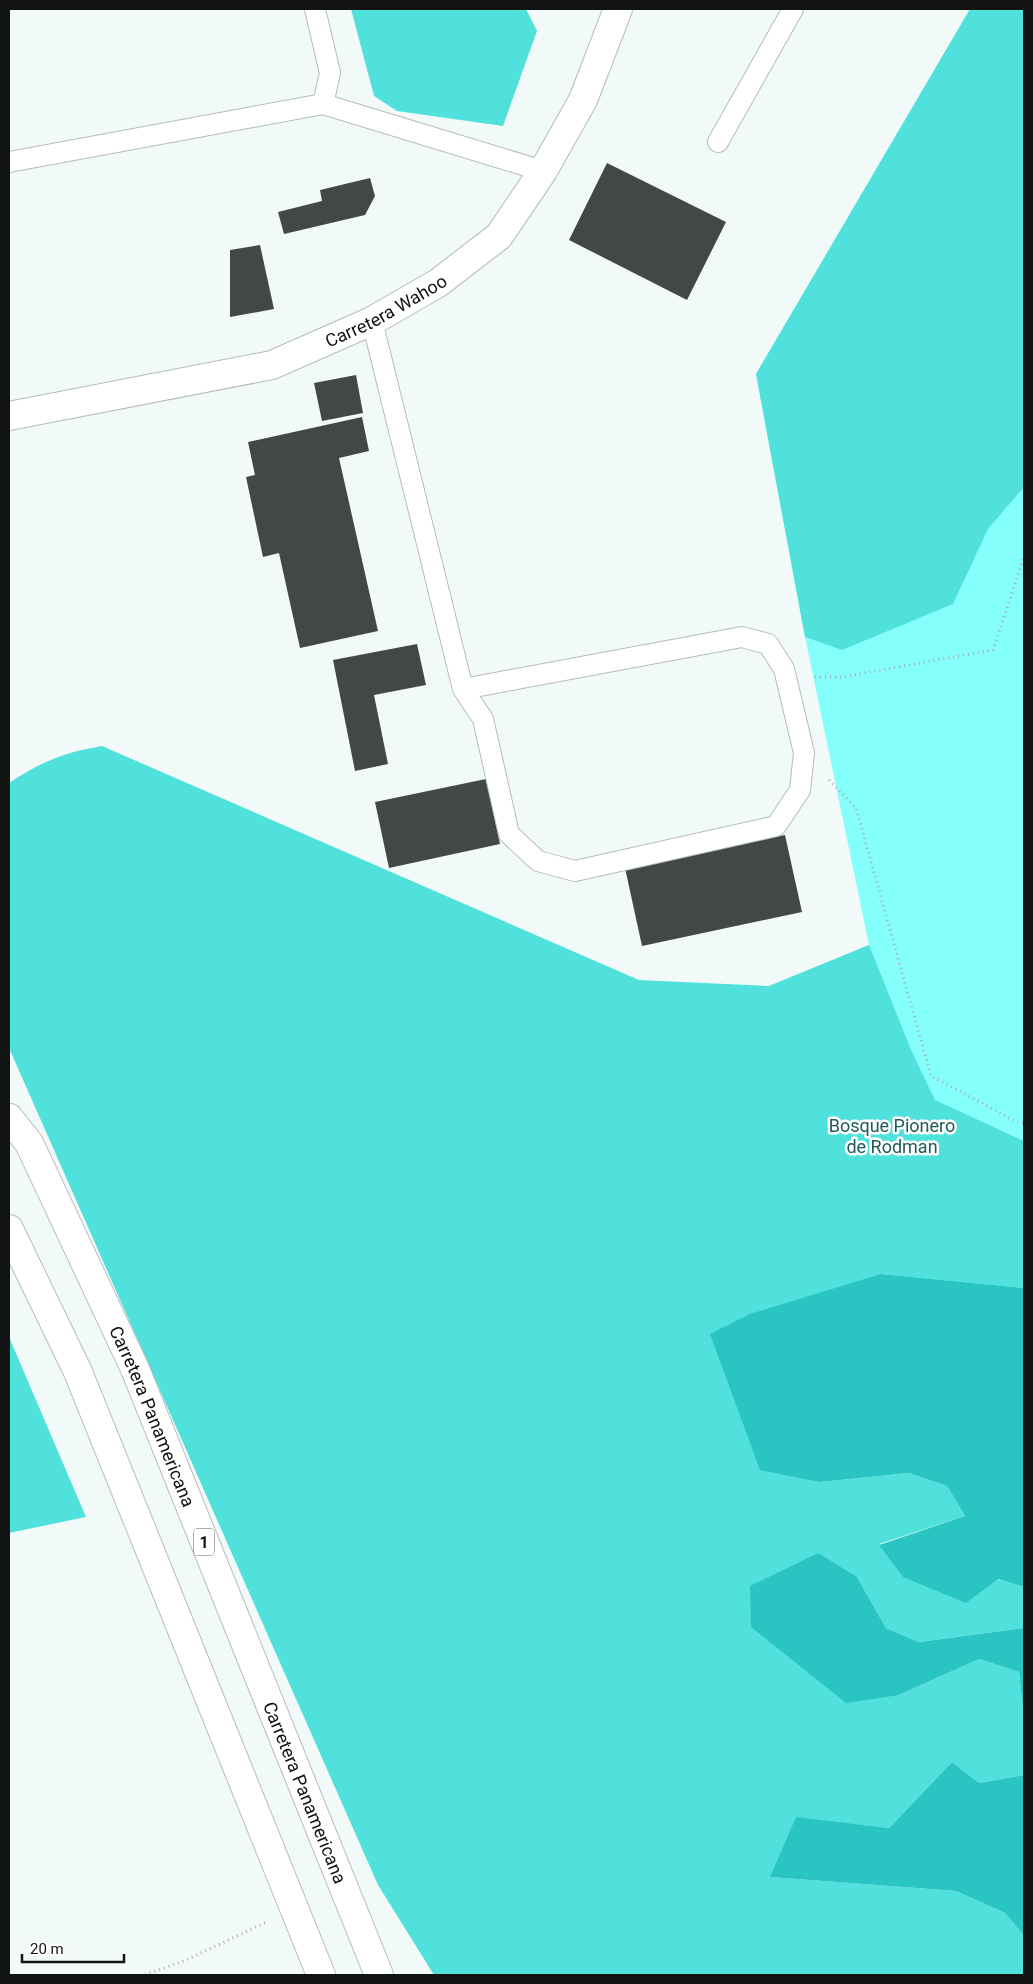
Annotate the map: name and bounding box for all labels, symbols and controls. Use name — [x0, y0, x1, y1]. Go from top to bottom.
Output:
street label: Carretera Wahoo — [322, 270, 451, 351]
park label: Bosque Pionero de Rodman — [829, 1115, 955, 1157]
street label: Carretera Panamericana — [106, 1322, 200, 1510]
road number: 1 — [194, 1528, 214, 1555]
street label: Carretera Panamericana — [259, 1698, 351, 1886]
scale bar — [22, 1932, 125, 1964]
text: 20 m — [30, 1940, 64, 1958]

